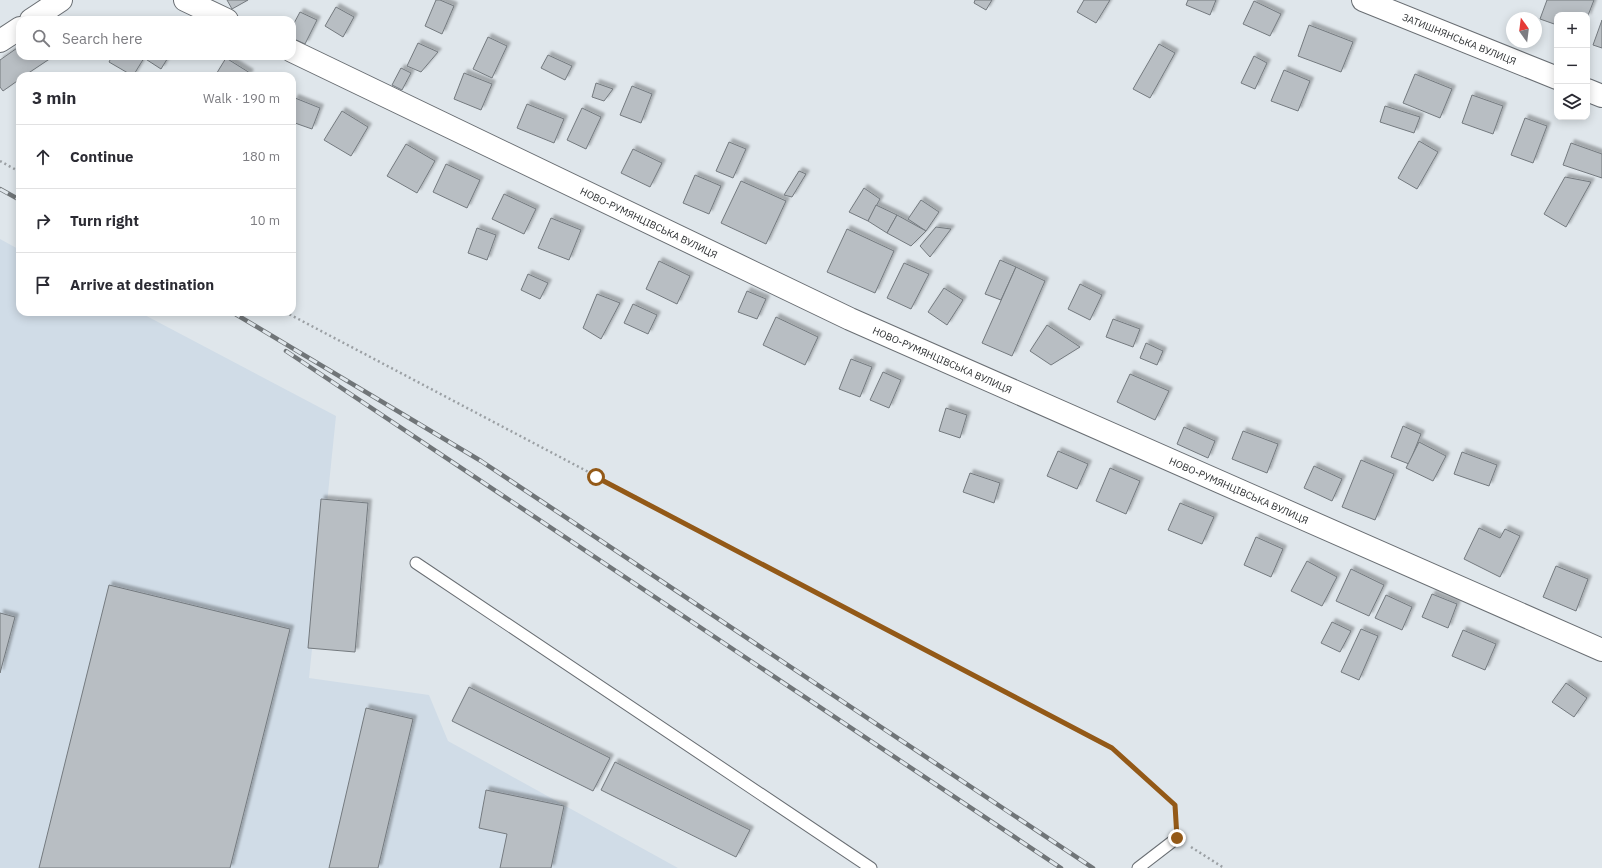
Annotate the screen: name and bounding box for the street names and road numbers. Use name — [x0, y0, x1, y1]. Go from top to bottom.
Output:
street label: ЗАТИШНЯНСЬКА ВУЛИЦЯ — [1401, 10, 1518, 68]
street label: НОВО-РУМЯНЦІВСЬКА ВУЛИЦЯ — [578, 184, 720, 261]
street label: НОВО-РУМЯНЦІВСЬКА ВУЛИЦЯ — [871, 323, 1014, 396]
street label: НОВО-РУМЯНЦІВСЬКА ВУЛИЦЯ — [1167, 454, 1311, 527]

